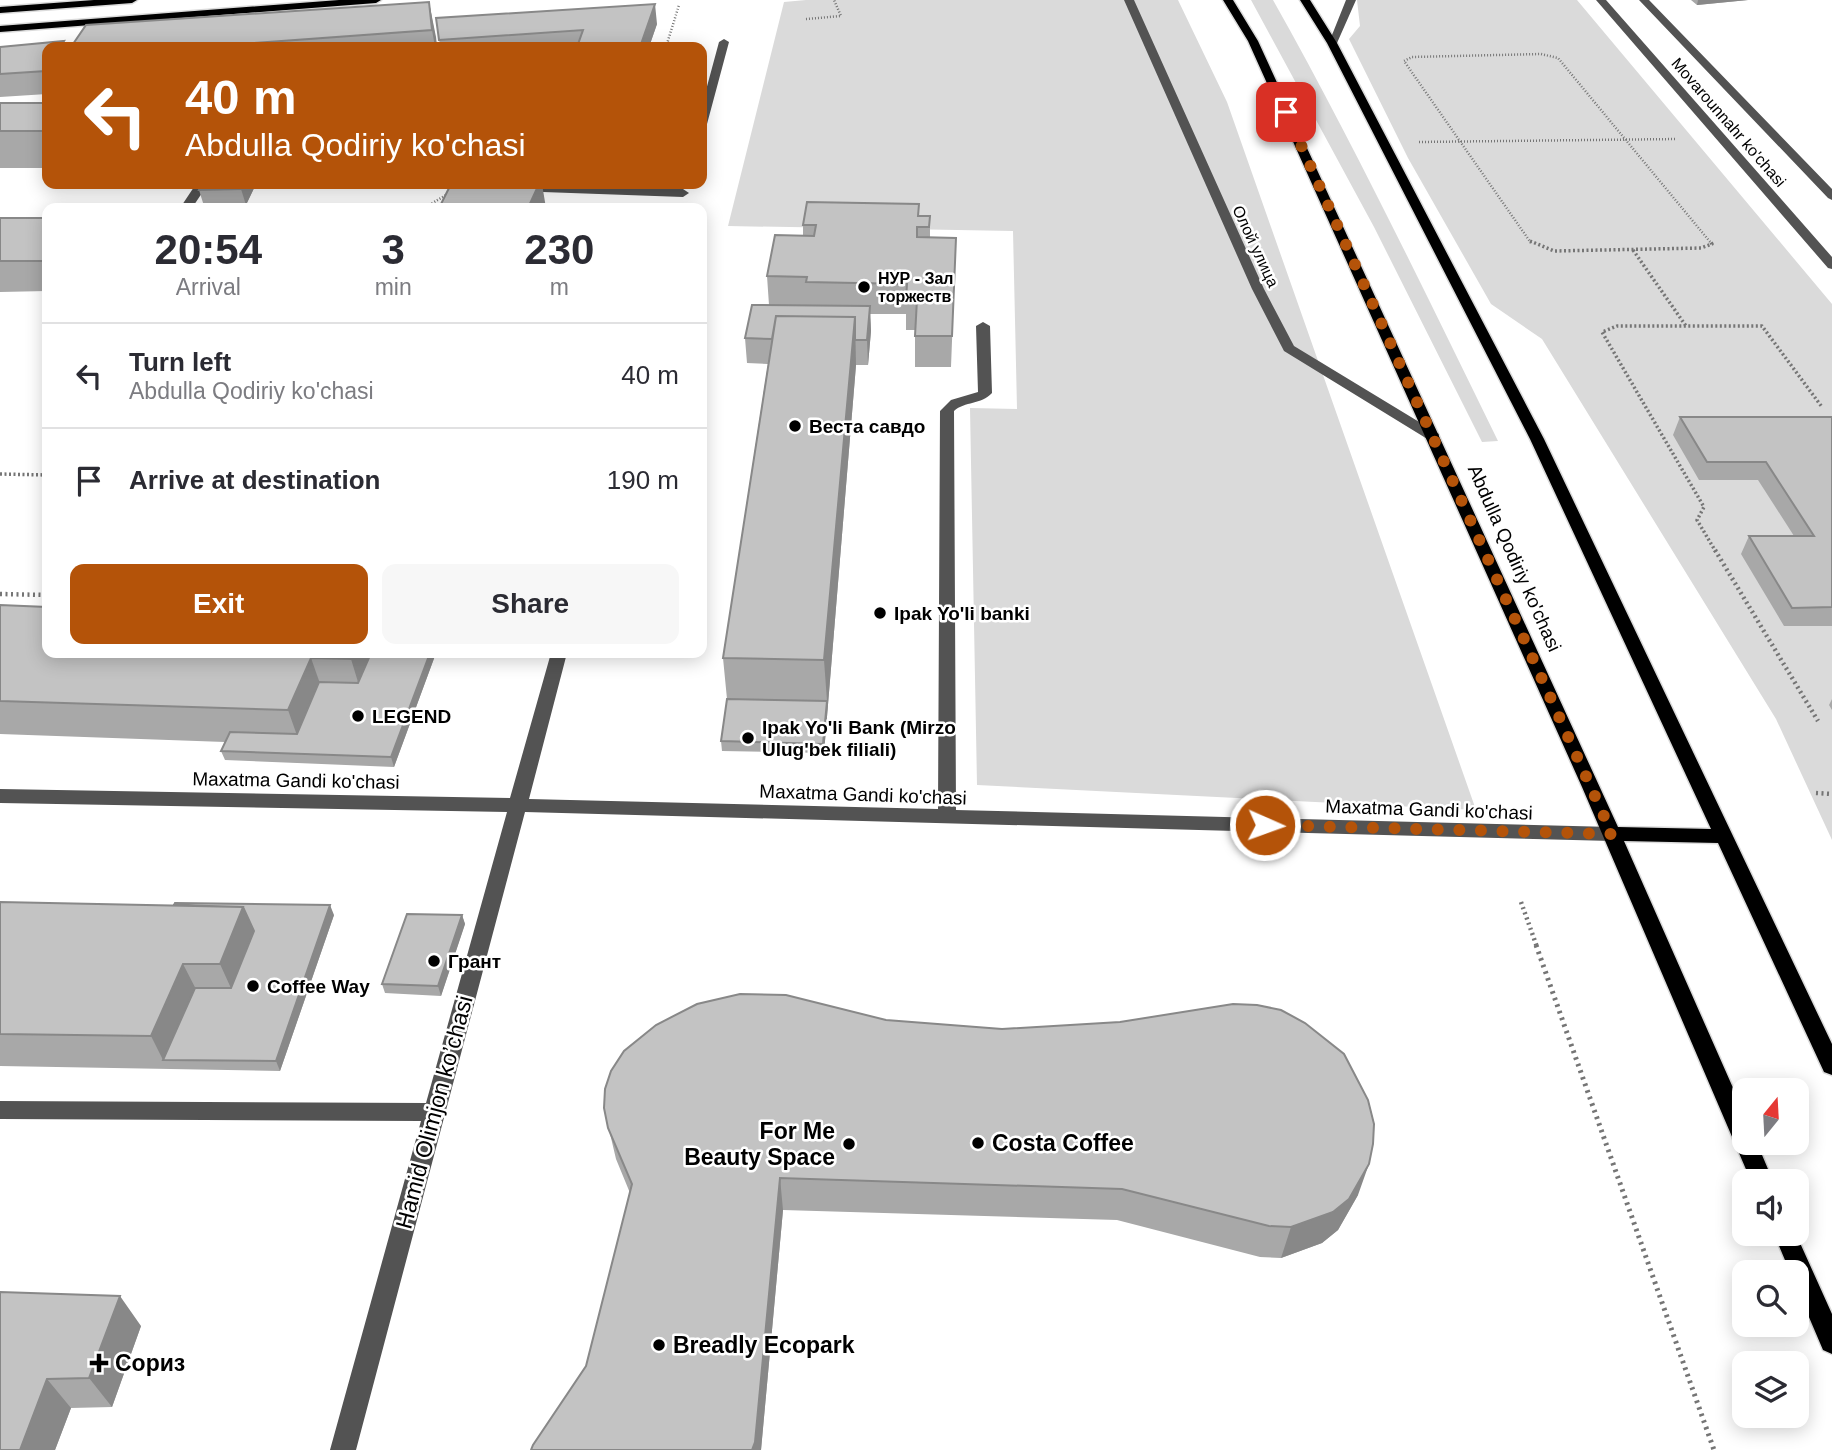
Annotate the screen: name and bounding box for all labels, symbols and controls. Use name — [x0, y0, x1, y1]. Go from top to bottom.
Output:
street label: Movarounnahr ko'chasi — [1668, 55, 1789, 190]
icon: left — [70, 70, 161, 161]
text: 40 m — [185, 70, 297, 124]
pin — [1256, 82, 1316, 142]
icon: arrive — [1267, 93, 1305, 131]
text: Abdulla Qodiriy ko'chasi — [185, 127, 526, 163]
street label: Олой улица — [1229, 203, 1282, 290]
text: 20:54 — [155, 226, 262, 273]
text: 3 — [381, 226, 405, 273]
text: 230 — [524, 226, 594, 273]
place label: НУР - Зал торжеств — [878, 270, 953, 305]
text: Arrival — [176, 274, 241, 300]
text: min — [375, 274, 412, 300]
text: m — [550, 274, 569, 300]
marker: НУР - Зал торжеств — [856, 279, 872, 295]
text: Turn left — [129, 347, 231, 377]
icon: left — [70, 357, 108, 395]
text: 40 m — [621, 360, 679, 390]
text: Abdulla Qodiriy ko'chasi — [129, 378, 374, 404]
place label: Веста савдо — [809, 416, 925, 437]
marker: Веста савдо — [787, 418, 803, 434]
icon: arrive — [70, 462, 108, 500]
street label: Abdulla Qodiriy ko'chasi — [1464, 462, 1565, 655]
text: Arrive at destination — [129, 465, 380, 495]
text: 190 m — [607, 465, 679, 495]
button: Exit — [70, 564, 368, 644]
button: Share — [382, 564, 679, 644]
place label: Ipak Yo'li banki — [894, 603, 1030, 624]
marker: Ipak Yo'li banki — [872, 605, 888, 621]
place label: LEGEND — [372, 706, 451, 727]
marker: LEGEND — [350, 708, 366, 724]
place label: Ipak Yo'li Bank (Mirzo Ulug'bek filiali) — [762, 717, 956, 760]
marker: Ipak Yo'li Bank (Mirzo Ulug'bek filiali) — [740, 730, 756, 746]
street label: Maxatma Gandi ko'chasi — [192, 768, 400, 793]
street label: Maxatma Gandi ko'chasi — [759, 780, 967, 809]
position arrow — [1228, 788, 1302, 862]
street label: Maxatma Gandi ko'chasi — [1325, 795, 1533, 824]
place label: Грант — [448, 951, 501, 972]
marker: Грант — [426, 953, 442, 969]
place label: Coffee Way — [267, 976, 370, 997]
marker: Coffee Way — [245, 978, 261, 994]
street label: Hamid Olimjon ko’chasi — [390, 993, 478, 1231]
north arrow — [1732, 1078, 1810, 1155]
map controls — [1732, 1078, 1809, 1428]
place label: For Me Beauty Space — [684, 1118, 835, 1170]
place label: Costa Coffee — [992, 1130, 1134, 1156]
marker: Costa Coffee — [970, 1135, 986, 1151]
marker: For Me Beauty Space — [841, 1136, 857, 1152]
button: sound — [1732, 1169, 1809, 1246]
button: search — [1732, 1260, 1809, 1337]
place label: Breadly Ecopark — [673, 1332, 855, 1358]
marker: Breadly Ecopark — [651, 1337, 667, 1353]
place label: Сориз — [115, 1350, 185, 1376]
button: layers — [1732, 1351, 1809, 1428]
marker: Сориз — [89, 1353, 109, 1373]

